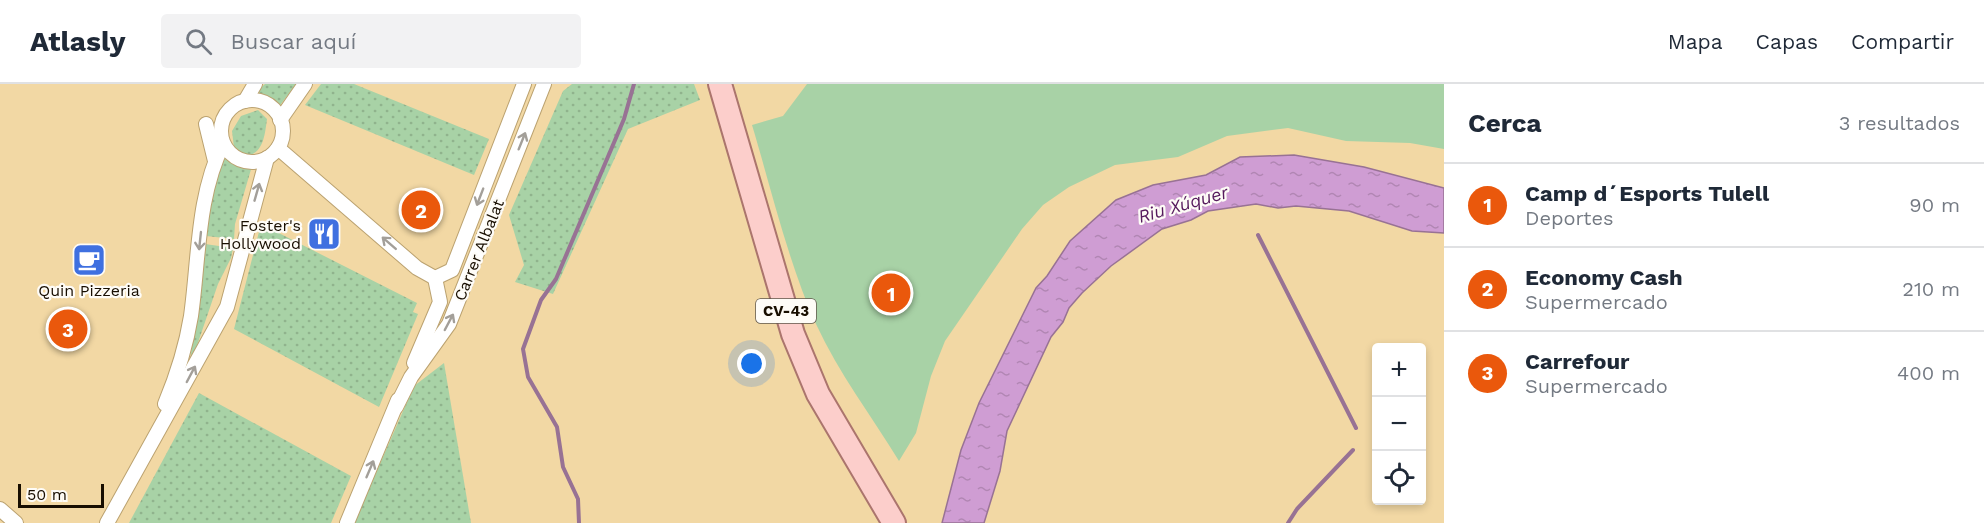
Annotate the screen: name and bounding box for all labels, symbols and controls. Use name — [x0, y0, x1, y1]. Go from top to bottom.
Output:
search box — [161, 14, 581, 68]
text: Atlasly — [30, 25, 125, 58]
icon: search — [182, 25, 215, 58]
text: Buscar aquí — [230, 29, 356, 54]
text: Mapa — [1668, 29, 1723, 54]
text: Capas — [1756, 29, 1818, 54]
text: Compartir — [1851, 29, 1954, 54]
text: Cerca — [1468, 108, 1542, 138]
text: 3 resultados — [1839, 111, 1960, 135]
one-way arrow — [517, 133, 528, 151]
water label: Riu Xúquer — [1136, 181, 1231, 227]
text: Camp d´Esports Tulell — [1525, 181, 1769, 206]
one-way arrow — [252, 183, 264, 202]
one-way arrow — [474, 187, 485, 206]
pin: 2 — [402, 188, 440, 232]
text: 1 — [1483, 193, 1492, 217]
text: 90 m — [1909, 193, 1960, 217]
street label: Carrer Albalat — [450, 196, 508, 304]
text: Deportes — [1525, 206, 1614, 230]
place label: Foster's Hollywood — [220, 216, 301, 253]
restaurant icon: Foster's Hollywood — [306, 216, 342, 252]
one-way arrow — [194, 230, 205, 250]
one-way arrow — [382, 236, 397, 250]
cafe icon: Quin Pizzeria — [71, 242, 107, 278]
text: Economy Cash — [1525, 265, 1683, 290]
pin: 1 — [872, 270, 910, 316]
text: 2 — [1482, 277, 1493, 301]
text: 210 m — [1902, 277, 1960, 301]
place label: Quin Pizzeria — [38, 281, 140, 300]
text: Supermercado — [1525, 290, 1668, 314]
road number: CV-43 — [756, 299, 816, 323]
pin: 3 — [48, 306, 88, 352]
one-way arrow — [443, 314, 455, 331]
map controls — [1372, 343, 1426, 505]
button: + — [1372, 343, 1426, 397]
your location — [737, 349, 766, 378]
text: Carrefour — [1525, 349, 1629, 374]
text: 3 — [1482, 361, 1493, 385]
text: 400 m — [1897, 361, 1960, 385]
one-way arrow — [185, 366, 197, 383]
text: Supermercado — [1525, 374, 1668, 398]
button: − — [1372, 397, 1426, 451]
button: locate — [1372, 451, 1426, 505]
one-way arrow — [365, 460, 376, 478]
scale bar — [18, 481, 104, 508]
text: 50 m — [27, 485, 67, 504]

